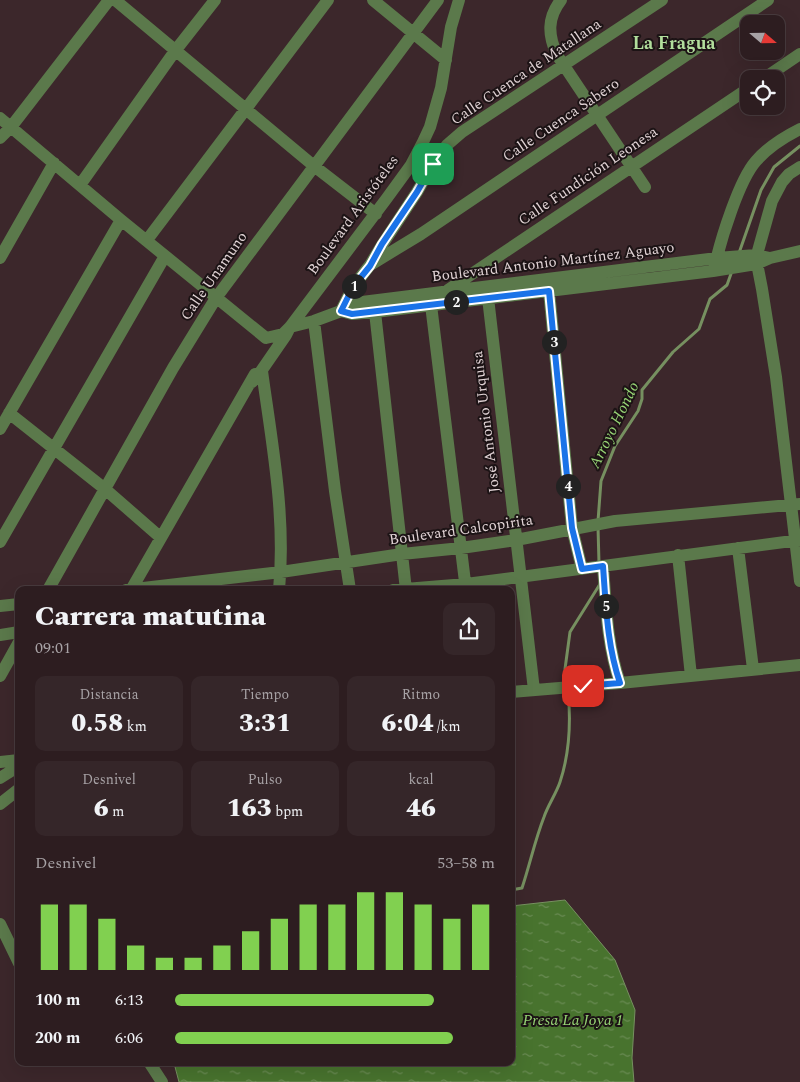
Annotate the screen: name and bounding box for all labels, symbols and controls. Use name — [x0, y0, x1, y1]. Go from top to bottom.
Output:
street label: Calle Cuenca de Matallana — [446, 13, 607, 131]
north arrow — [740, 15, 785, 60]
map controls — [740, 15, 785, 115]
district label: La Fragua — [632, 30, 716, 57]
button: locate — [740, 70, 785, 115]
street label: Calle Cuenca Sabero — [498, 72, 624, 168]
street label: Calle Fundición Leonesa — [513, 120, 663, 231]
pin — [412, 143, 454, 185]
street label: Boulevard Aristóteles — [302, 150, 404, 280]
icon: arrive — [419, 150, 447, 178]
street label: Calle Unamuno — [175, 227, 253, 325]
street label: Boulevard Antonio Martínez Aguayo — [430, 236, 676, 288]
pin: 1 — [342, 274, 366, 298]
text: 1 — [351, 276, 358, 297]
pin: 2 — [444, 290, 468, 314]
text: 2 — [453, 292, 460, 313]
pin: 3 — [542, 330, 566, 354]
text: 3 — [551, 332, 558, 353]
street label: José Antonio Urquisa — [466, 349, 506, 494]
water label: Arroyo Hondo — [582, 378, 645, 473]
pin: 4 — [556, 474, 580, 498]
text: 4 — [565, 476, 572, 497]
street label: Boulevard Calcopirita — [388, 508, 535, 551]
pin: 5 — [594, 594, 618, 618]
text: Carrera matutina — [35, 595, 266, 638]
text: 5 — [603, 596, 610, 617]
button: share — [443, 603, 495, 655]
text: 09:01 — [35, 636, 71, 660]
pin — [562, 665, 604, 707]
icon: check — [569, 672, 597, 700]
text: Distancia — [79, 684, 139, 705]
text: Tiempo — [241, 684, 289, 705]
text: Ritmo — [402, 684, 440, 705]
text: 0.58 — [71, 705, 123, 743]
text: 3:31 — [239, 705, 291, 743]
text: 6:04 — [382, 705, 434, 743]
text: km — [123, 716, 147, 737]
text: /km — [434, 716, 460, 737]
text: Desnivel — [82, 769, 136, 790]
text: Pulso — [248, 769, 282, 790]
text: kcal — [408, 769, 434, 790]
text: 6 — [94, 790, 109, 828]
text: 163 — [227, 790, 272, 828]
text: 46 — [406, 790, 436, 828]
text: m — [109, 801, 124, 822]
text: bpm — [272, 801, 303, 822]
text: Desnivel — [35, 851, 96, 875]
text: 53–58 m — [437, 851, 495, 875]
text: 100 m — [35, 988, 80, 1012]
text: 6:13 — [115, 988, 143, 1012]
water label: Presa La Joya 1 — [522, 1008, 624, 1032]
text: 200 m — [35, 1026, 80, 1050]
text: 6:06 — [115, 1026, 143, 1050]

